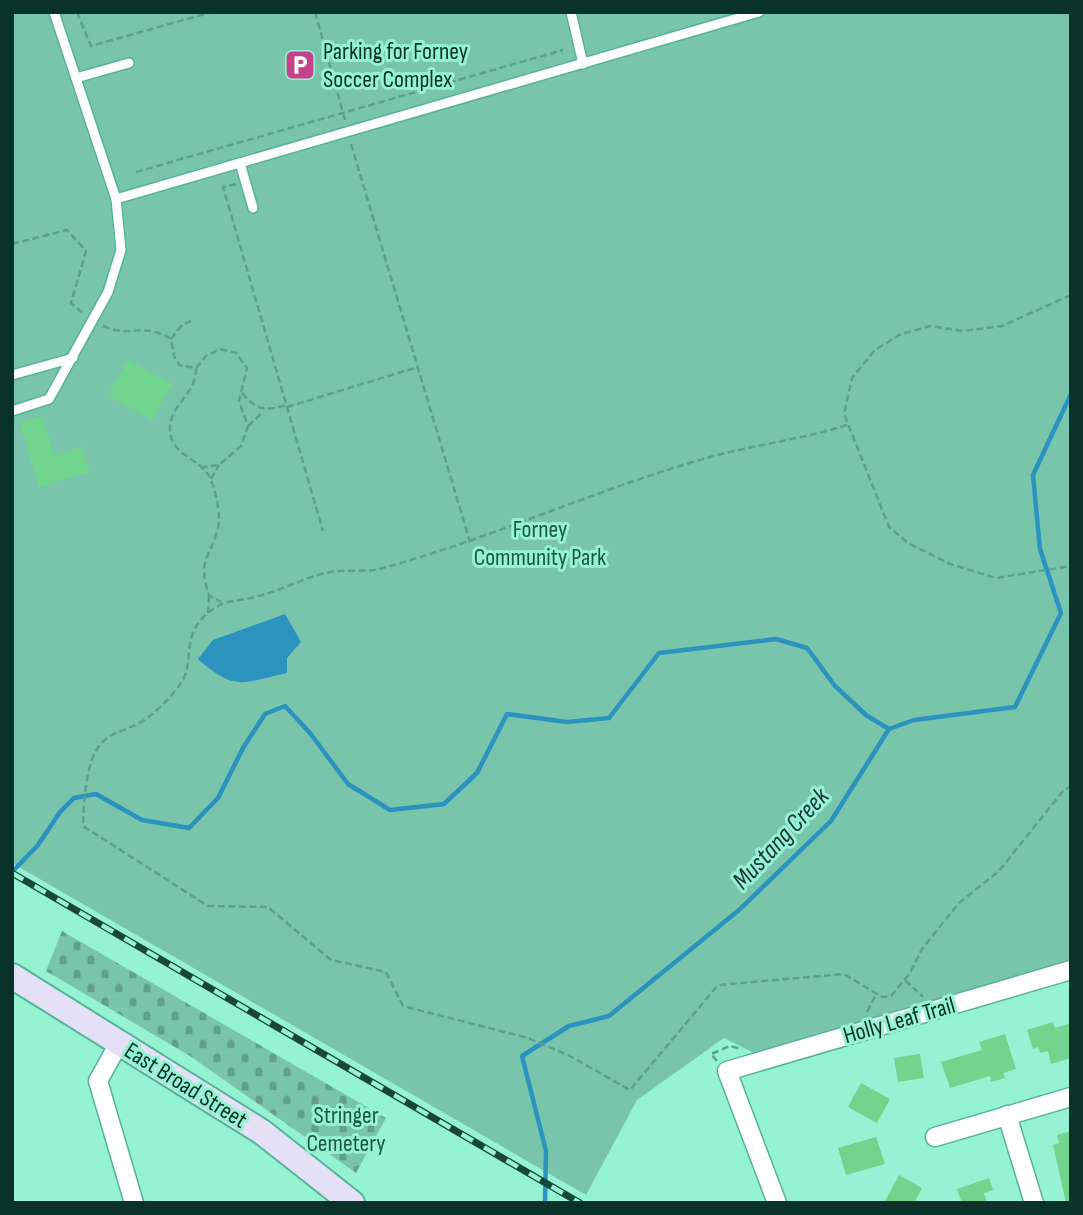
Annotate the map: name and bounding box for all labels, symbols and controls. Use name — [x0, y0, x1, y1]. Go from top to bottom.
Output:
place label: Parking for Forney Soccer Complex — [323, 37, 468, 94]
parking icon: Parking for Forney Soccer Complex — [283, 48, 317, 82]
park label: Forney Community Park — [474, 515, 606, 572]
water label: Mustang Creek — [726, 781, 837, 896]
street label: Holly Leaf Trail — [840, 991, 958, 1050]
street label: East Broad Street — [119, 1036, 253, 1135]
park label: Stringer Cemetery — [306, 1101, 386, 1158]

